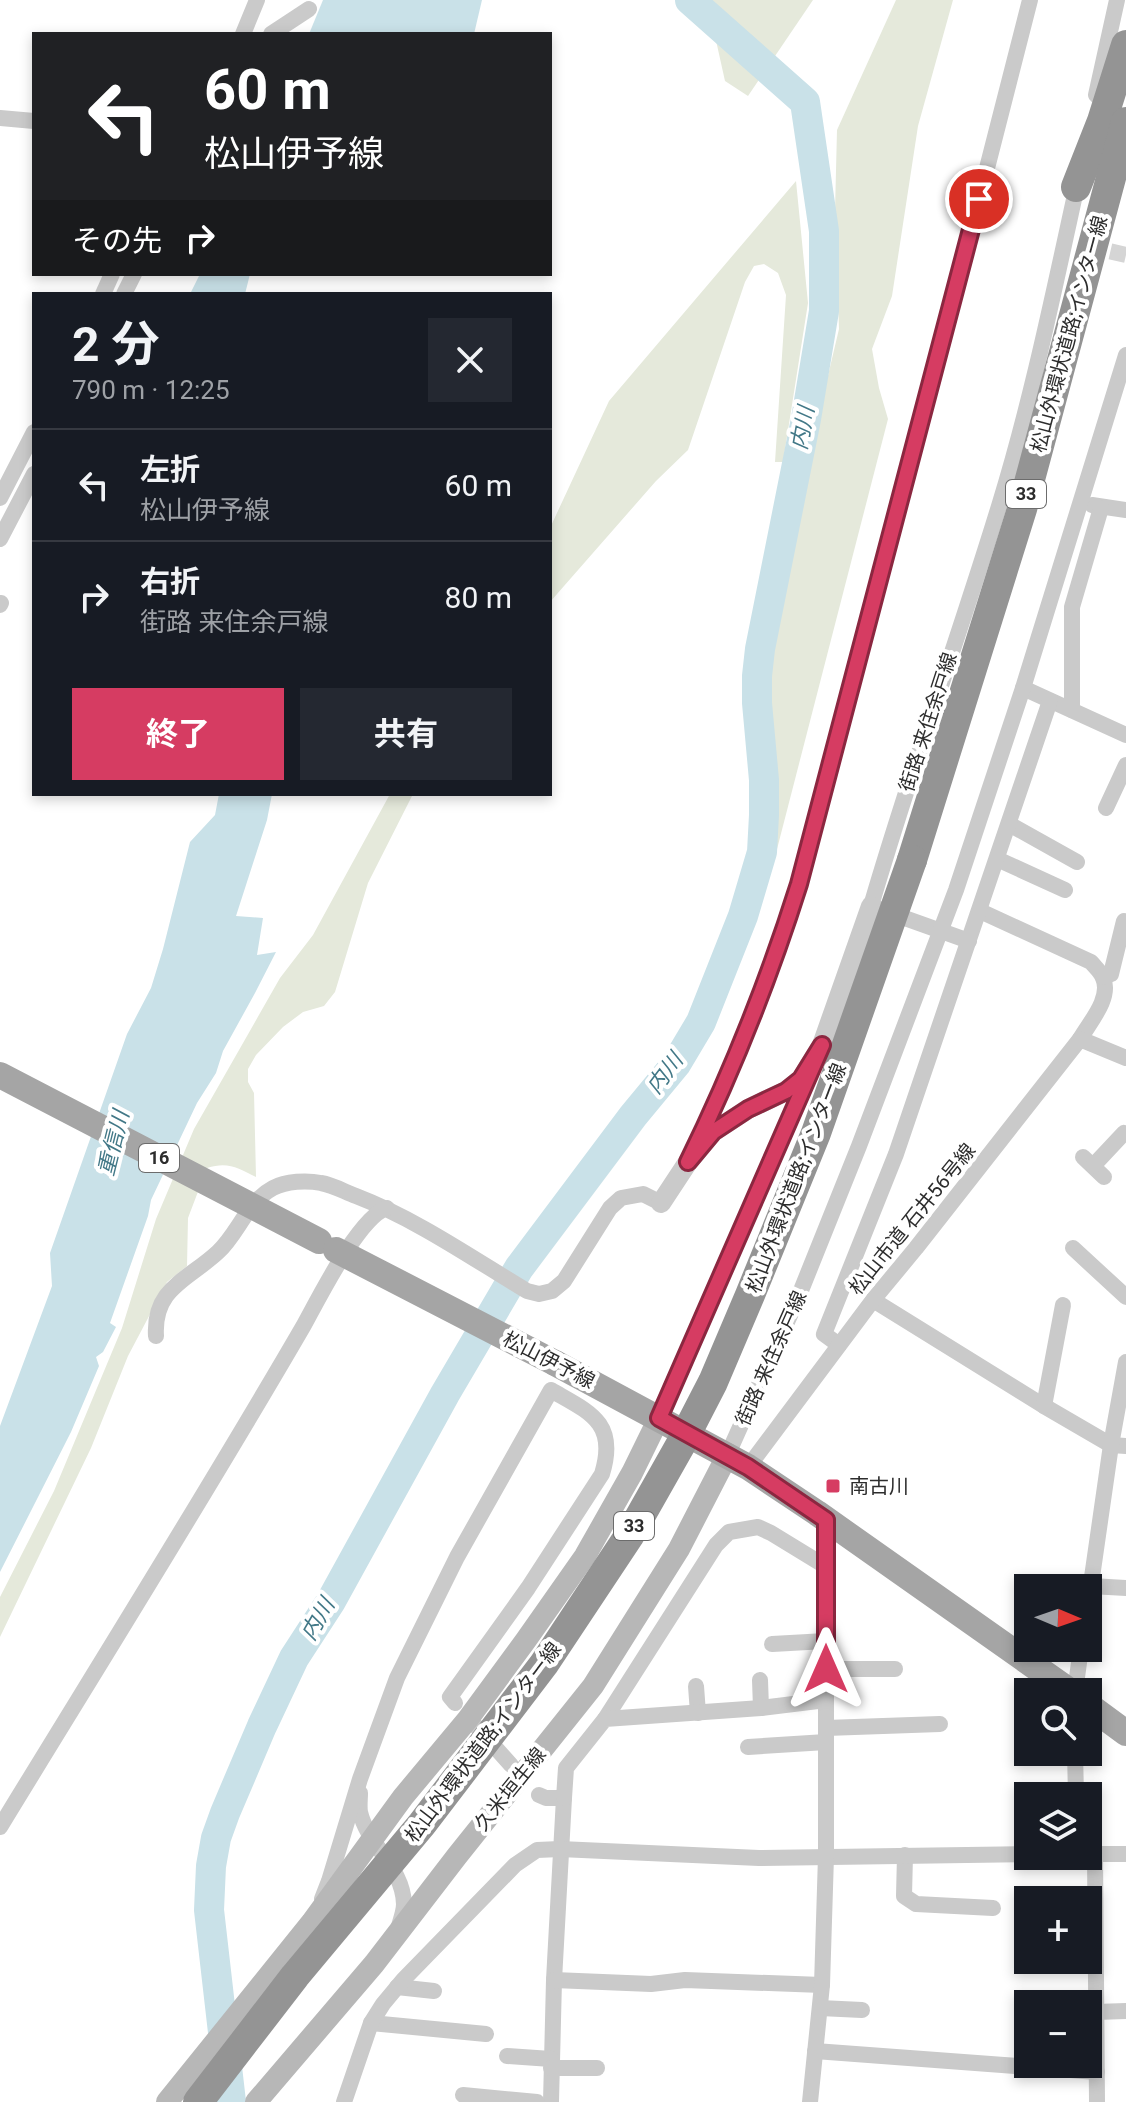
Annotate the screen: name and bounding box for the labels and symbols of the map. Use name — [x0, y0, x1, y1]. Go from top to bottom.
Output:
pin — [945, 165, 1013, 233]
street label: 松山外環状道路;インター線 — [1026, 213, 1112, 455]
water label: 内川 — [786, 402, 819, 452]
road number: 33 — [1006, 480, 1046, 508]
street label: 街路 来住余戸線 — [894, 649, 962, 795]
water label: 内川 — [641, 1047, 689, 1098]
street label: 松山外環状道路;インター線 — [741, 1060, 851, 1296]
water label: 重信川 — [93, 1106, 134, 1178]
street label: 松山市道 石井56号線 — [844, 1139, 980, 1299]
road number: 16 — [139, 1144, 179, 1172]
street label: 街路 来住余戸線 — [731, 1287, 811, 1429]
street label: 松山伊予線 — [499, 1327, 599, 1393]
place label: 南古川 — [849, 1474, 909, 1498]
marker: 南古川 — [824, 1477, 842, 1495]
road number: 33 — [614, 1512, 654, 1540]
north arrow — [1014, 1574, 1102, 1662]
water label: 内川 — [296, 1592, 340, 1645]
position arrow — [784, 1627, 868, 1711]
street label: 松山外環状道路;インター線 — [400, 1637, 566, 1847]
street label: 久米垣生線 — [469, 1743, 551, 1835]

